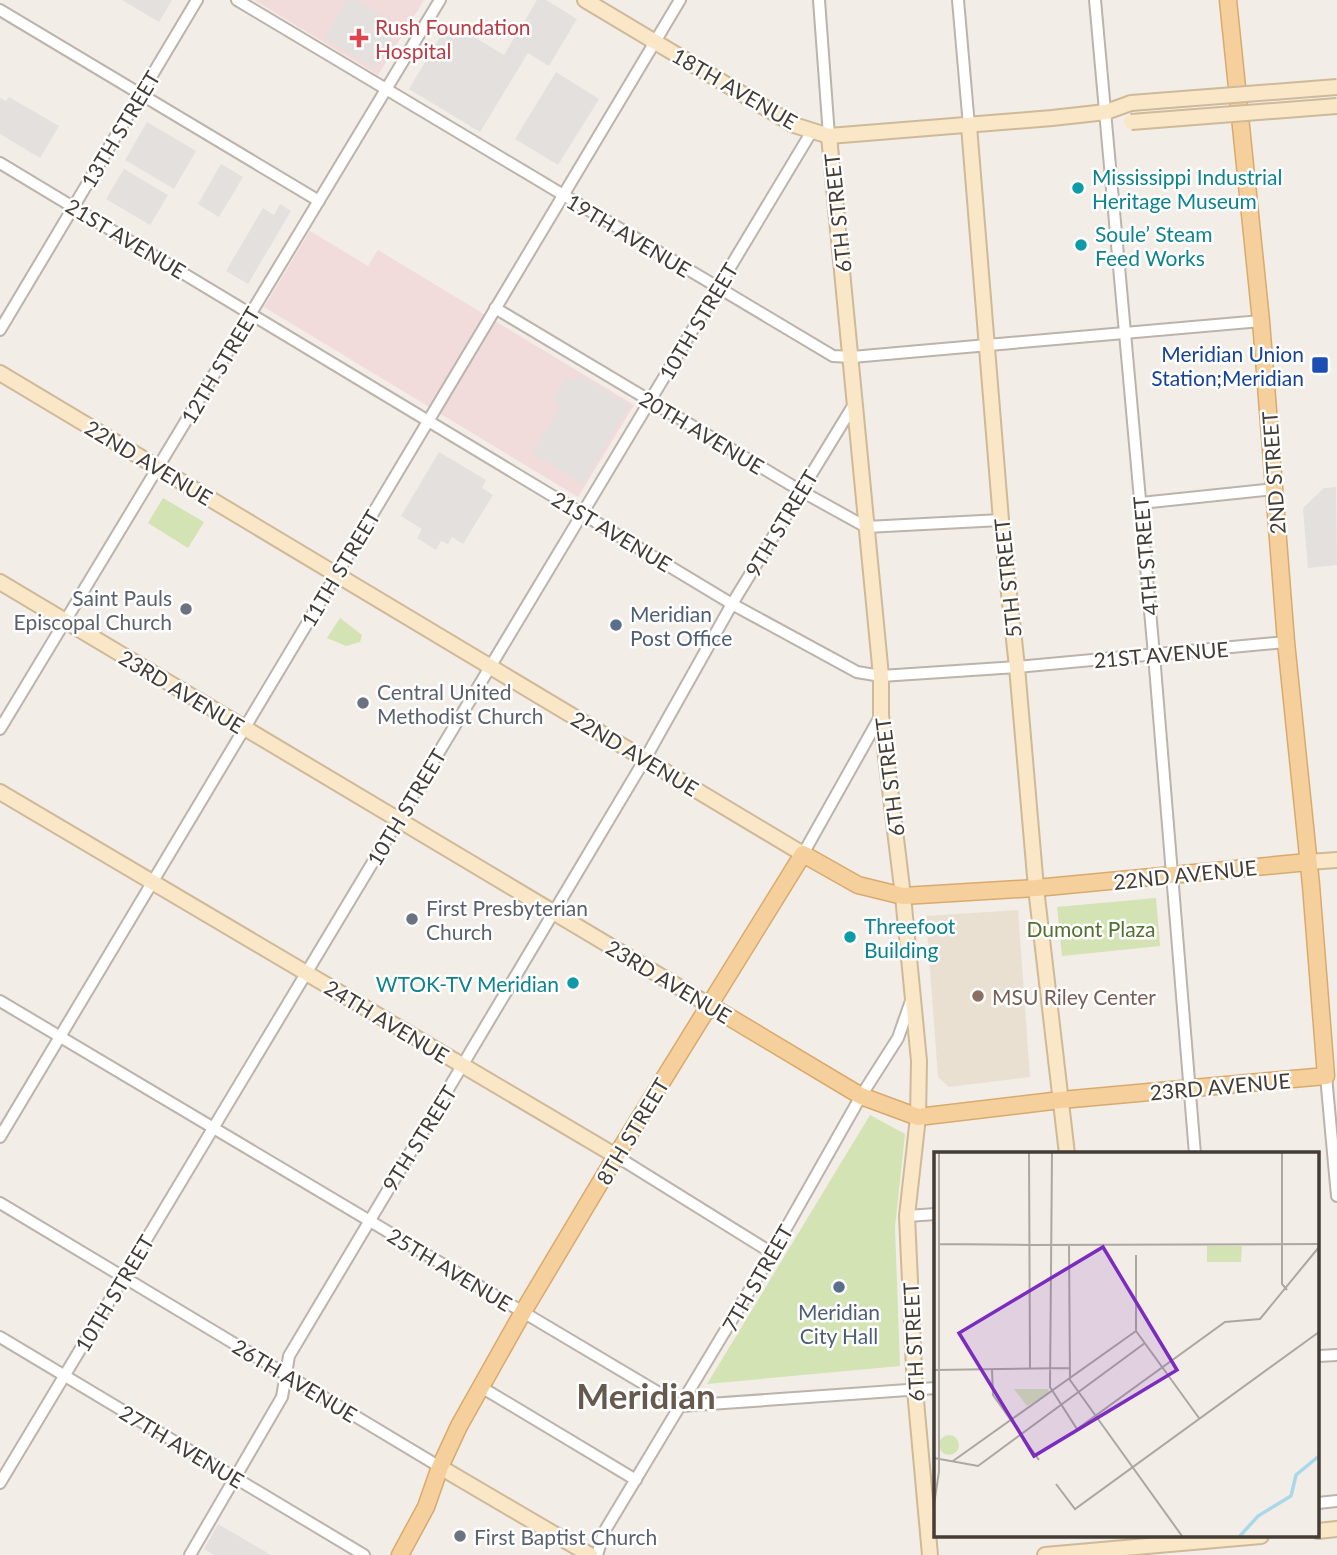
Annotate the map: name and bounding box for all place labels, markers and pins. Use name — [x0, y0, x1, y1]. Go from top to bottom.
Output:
place label: Rush Foundation Hospital — [375, 14, 531, 63]
marker: Rush Foundation Hospital — [349, 28, 369, 48]
place label: Mississippi Industrial Heritage Museum — [1092, 164, 1282, 213]
marker: Mississippi Industrial Heritage Museum — [1070, 180, 1086, 196]
place label: Soule’ Steam Feed Works — [1095, 221, 1212, 270]
marker: Soule’ Steam Feed Works — [1073, 237, 1089, 253]
place label: Meridian Union Station;Meridian — [1151, 341, 1304, 390]
marker: Meridian Union Station;Meridian — [1310, 355, 1330, 375]
place label: Saint Pauls Episcopal Church — [14, 585, 172, 634]
marker: Saint Pauls Episcopal Church — [178, 601, 194, 617]
place label: Meridian Post Office — [630, 601, 732, 650]
marker: Meridian Post Office — [608, 617, 624, 633]
place label: Central United Methodist Church — [377, 679, 544, 728]
marker: Central United Methodist Church — [355, 695, 371, 711]
place label: First Presbyterian Church — [426, 895, 588, 944]
marker: First Presbyterian Church — [404, 911, 420, 927]
place label: Threefoot Building — [864, 913, 956, 962]
marker: Threefoot Building — [842, 929, 858, 945]
place label: WTOK-TV Meridian — [376, 971, 559, 996]
marker: WTOK-TV Meridian — [565, 975, 581, 991]
place label: MSU Riley Center — [992, 984, 1156, 1009]
marker: MSU Riley Center — [970, 988, 986, 1004]
marker: Meridian City Hall — [831, 1279, 847, 1295]
place label: Meridian City Hall — [798, 1299, 880, 1348]
place label: First Baptist Church — [474, 1524, 657, 1549]
marker: First Baptist Church — [452, 1528, 468, 1544]

